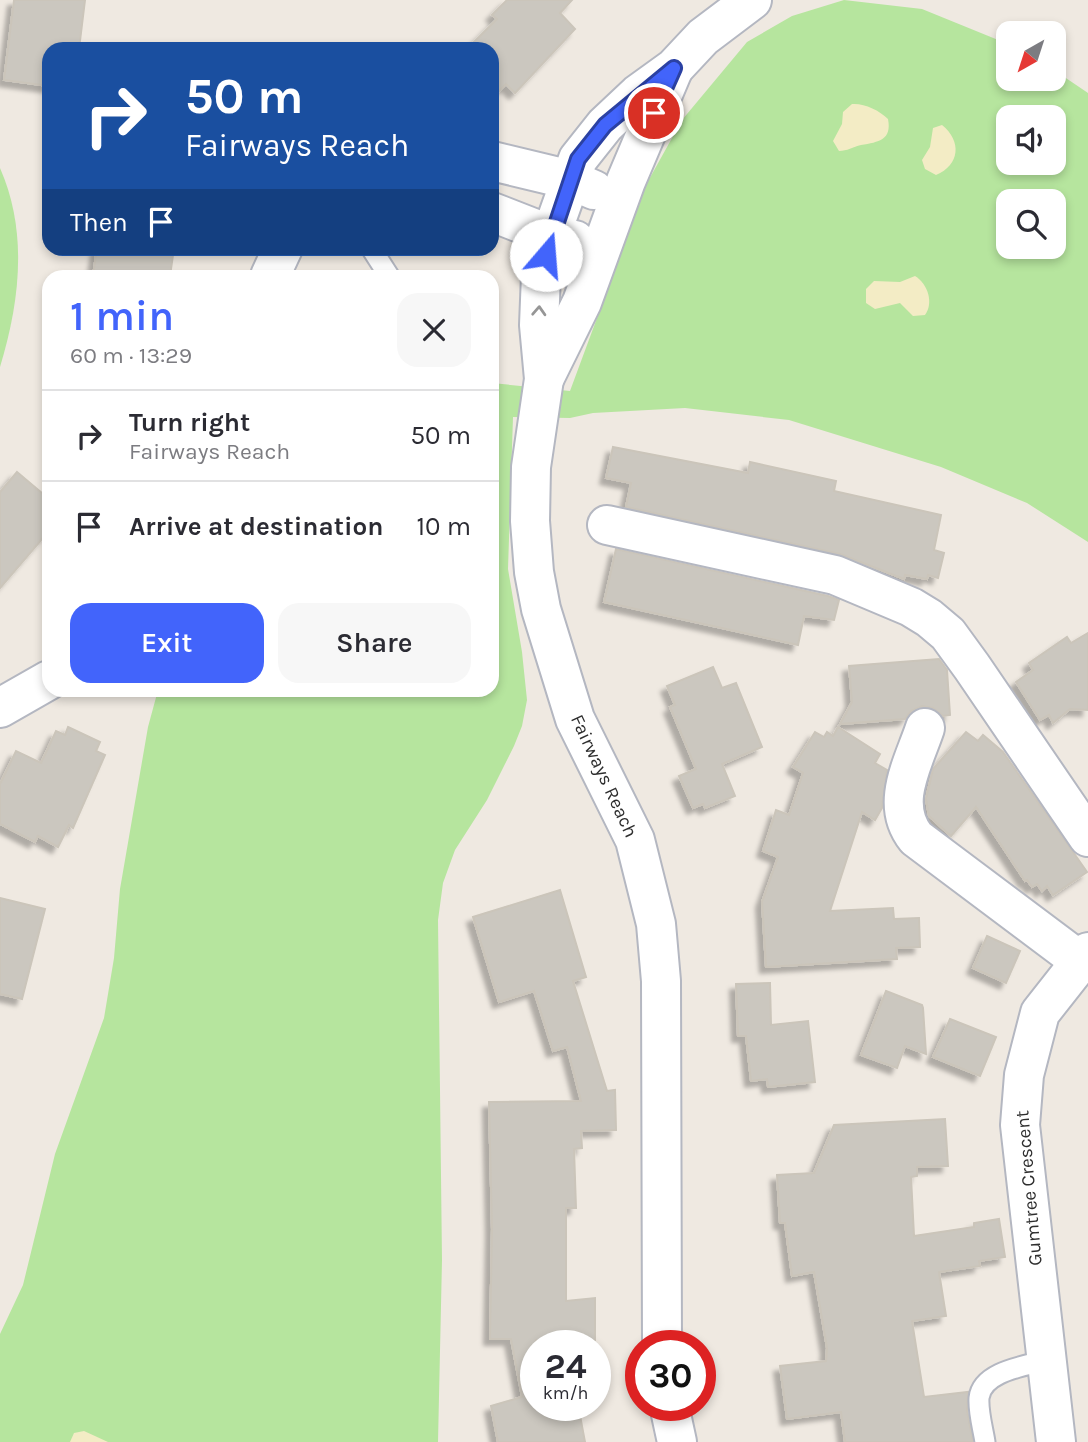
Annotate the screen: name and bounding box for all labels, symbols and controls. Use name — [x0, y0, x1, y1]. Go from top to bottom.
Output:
north arrow — [996, 21, 1066, 91]
map controls — [996, 21, 1066, 259]
text: 50 m — [185, 68, 303, 125]
icon: right — [70, 70, 161, 161]
pin — [624, 83, 684, 143]
icon: arrive — [635, 94, 673, 132]
button: sound — [996, 105, 1066, 175]
text: Fairways Reach — [185, 127, 409, 164]
button: search — [996, 189, 1066, 259]
icon: arrive — [142, 203, 180, 241]
text: Then — [70, 207, 128, 238]
position arrow — [509, 218, 583, 292]
text: 1 min — [70, 291, 174, 341]
button: close — [397, 293, 471, 367]
one-way arrow — [532, 305, 547, 316]
text: 60 m · 13:29 — [70, 342, 192, 369]
text: Turn right — [129, 407, 250, 438]
icon: right — [70, 417, 108, 455]
text: 50 m — [410, 420, 471, 451]
text: Fairways Reach — [129, 438, 290, 465]
icon: arrive — [70, 508, 108, 546]
text: Arrive at destination — [129, 511, 383, 542]
text: 10 m — [416, 511, 471, 542]
button: Exit — [70, 603, 264, 683]
button: Share — [278, 603, 471, 683]
street label: Fairways Reach — [566, 711, 642, 841]
street label: Gumtree Crescent — [1011, 1109, 1047, 1267]
speed limit sign: 30 — [625, 1330, 716, 1421]
text: 24 — [545, 1346, 587, 1387]
text: km/h — [543, 1382, 588, 1404]

